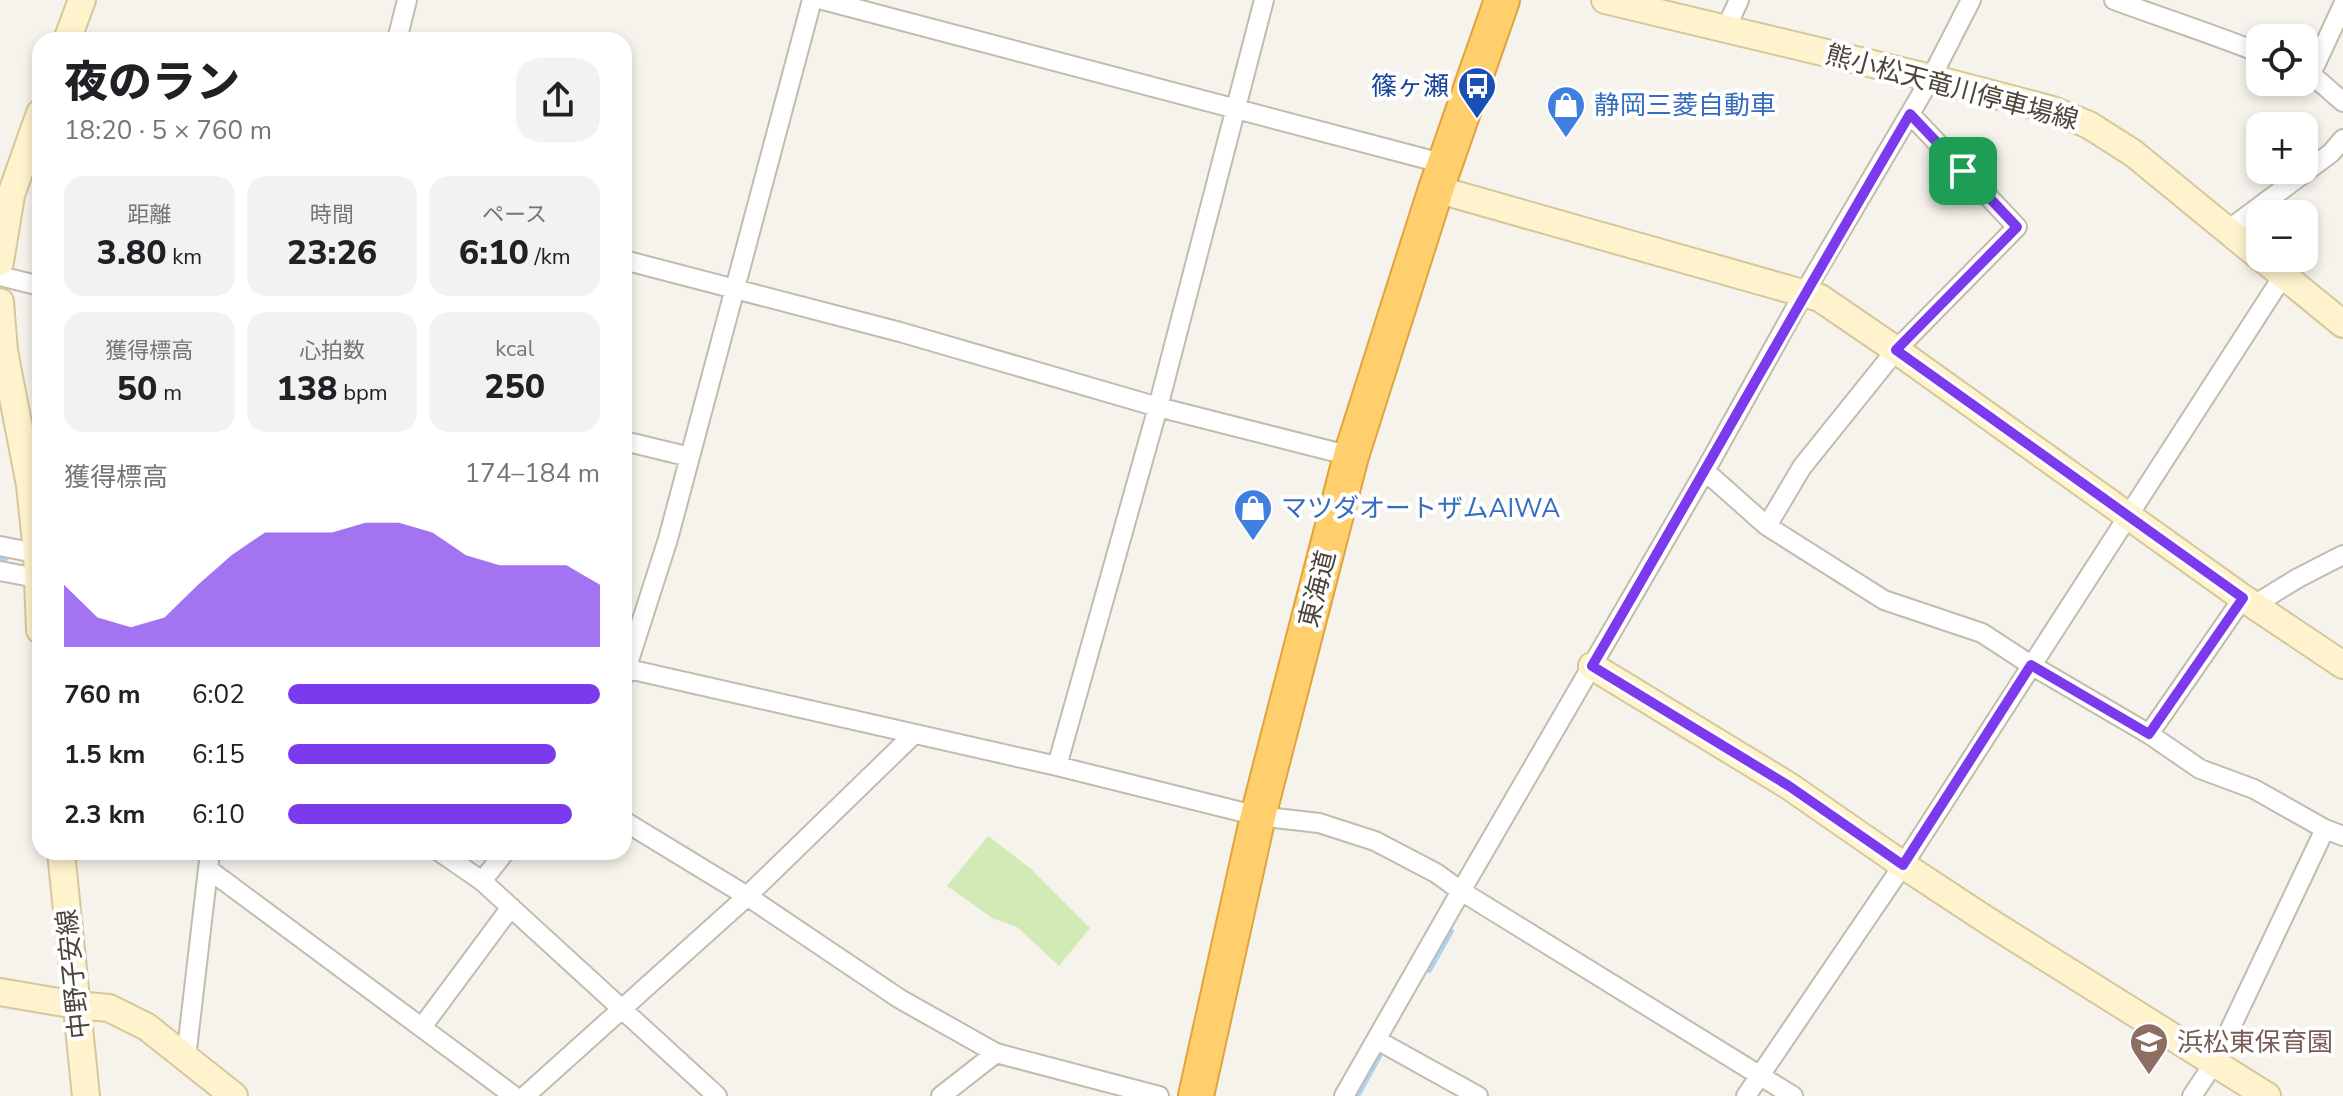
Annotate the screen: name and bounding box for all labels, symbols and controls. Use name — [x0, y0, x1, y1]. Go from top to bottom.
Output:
map controls — [2246, 24, 2318, 272]
button: locate — [2246, 24, 2318, 96]
street label: 熊小松天竜川停車場線 — [1822, 37, 2082, 138]
text: 夜のラン — [64, 53, 240, 113]
button: share — [516, 58, 600, 142]
bus stop icon: 篠ヶ瀬 — [1456, 65, 1498, 120]
place label: 篠ヶ瀬 — [1371, 69, 1449, 104]
shop icon: 静岡三菱自動車 — [1545, 84, 1587, 139]
place label: 静岡三菱自動車 — [1594, 88, 1776, 123]
button: + — [2246, 112, 2318, 184]
text: 18:20 · 5 × 760 m — [64, 113, 272, 148]
pin — [1929, 137, 1997, 205]
icon: arrive — [1941, 149, 1985, 193]
text: 距離 — [127, 200, 171, 230]
text: 時間 — [310, 200, 354, 230]
text: ペース — [482, 200, 547, 230]
button: − — [2246, 200, 2318, 272]
text: 3.80 — [97, 230, 167, 276]
text: 23:26 — [287, 230, 377, 276]
text: 6:10 — [459, 230, 529, 276]
text: km — [167, 242, 202, 272]
text: /km — [529, 242, 571, 272]
text: kcal — [495, 334, 534, 364]
text: 獲得標高 — [105, 336, 193, 366]
text: 心拍数 — [299, 336, 365, 366]
text: 250 — [484, 364, 545, 410]
text: 50 — [117, 366, 157, 412]
text: 138 — [276, 366, 338, 412]
text: m — [157, 378, 182, 408]
text: bpm — [338, 378, 388, 408]
text: 174–184 m — [464, 456, 600, 491]
text: 獲得標高 — [64, 460, 168, 495]
shop icon: マツダオートザムAIWA — [1232, 487, 1274, 542]
place label: マツダオートザムAIWA — [1281, 491, 1560, 526]
street label: 東海道 — [1291, 547, 1344, 631]
text: 760 m — [64, 677, 141, 712]
text: 6:02 — [192, 677, 245, 712]
text: 1.5 km — [64, 737, 145, 772]
text: 6:15 — [192, 737, 245, 772]
text: 2.3 km — [64, 797, 145, 832]
text: 6:10 — [192, 797, 245, 832]
street label: 中野子安線 — [49, 907, 98, 1040]
school or university icon: 浜松東保育園 — [2128, 1021, 2170, 1076]
place label: 浜松東保育園 — [2177, 1025, 2333, 1060]

